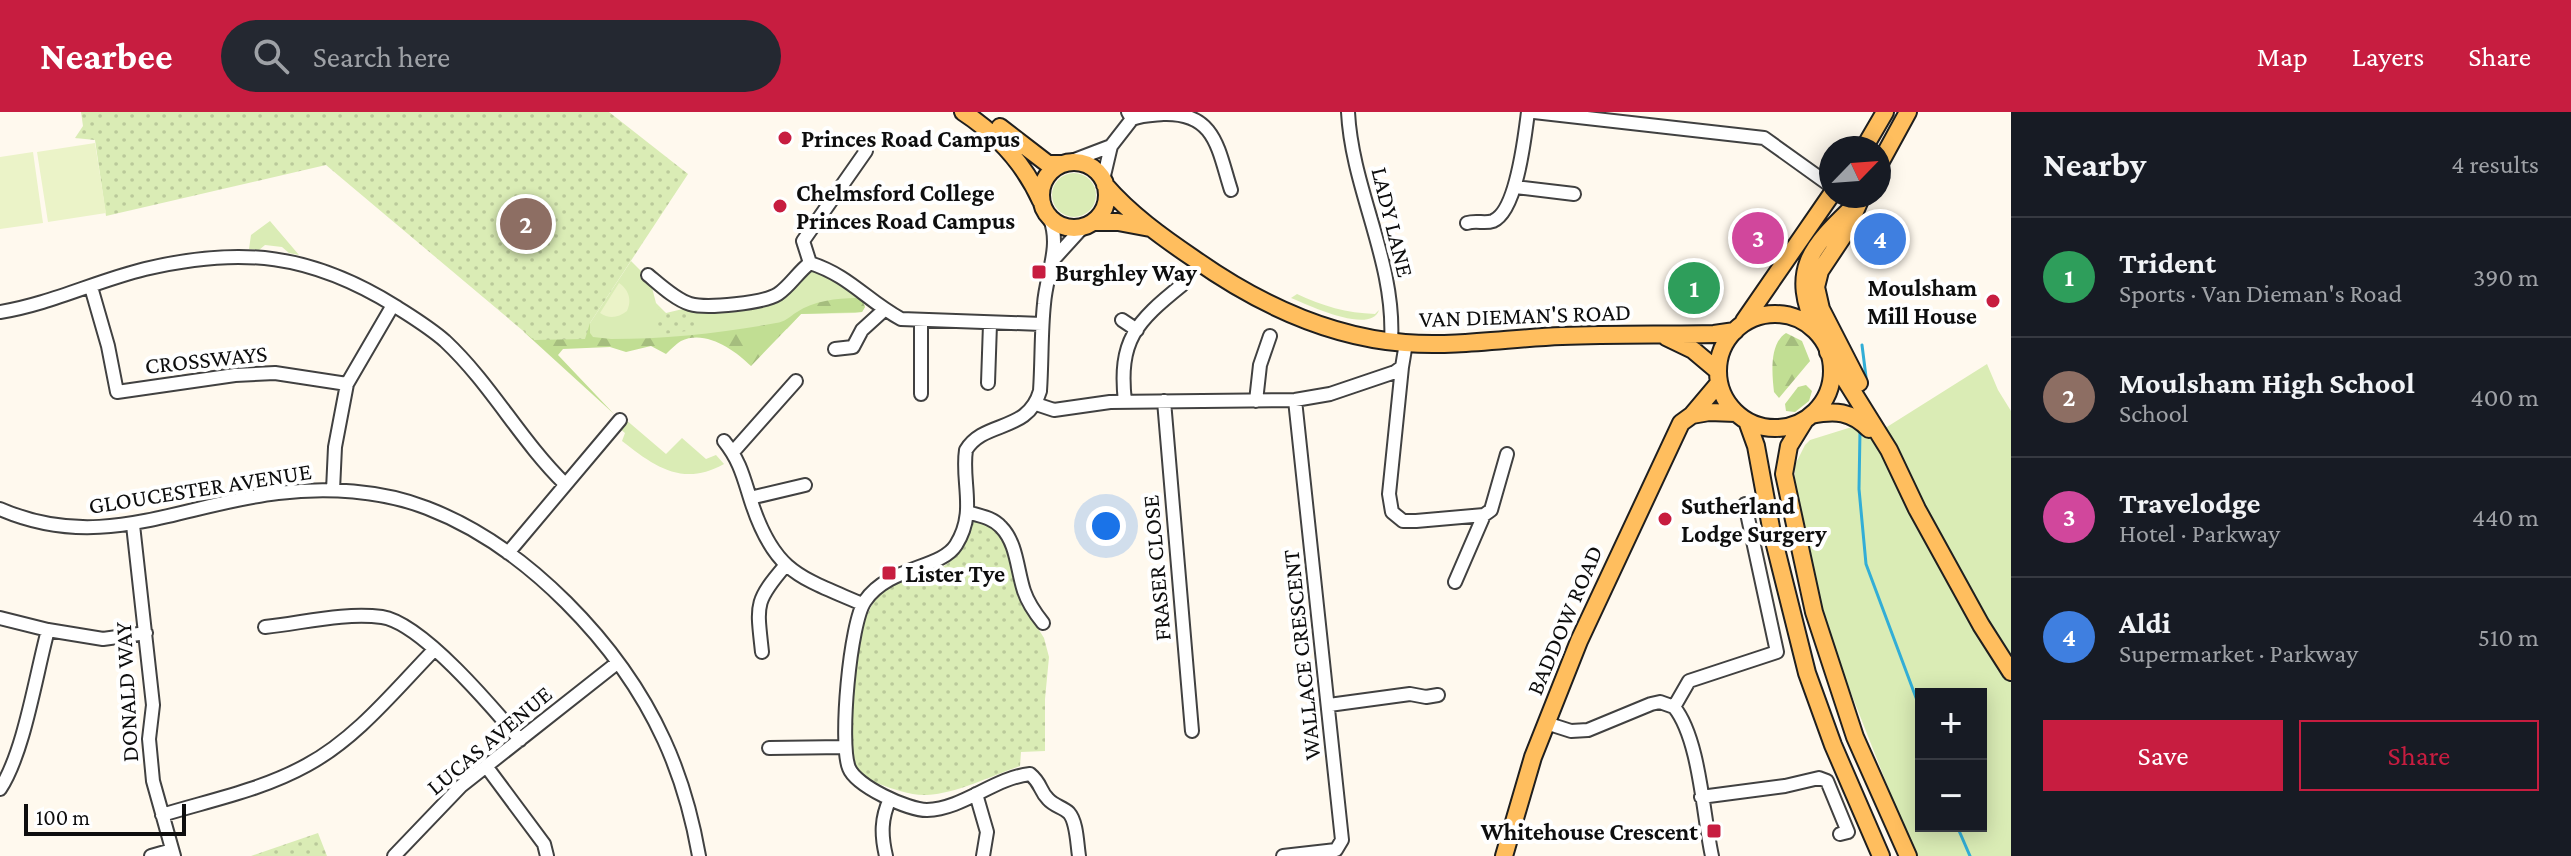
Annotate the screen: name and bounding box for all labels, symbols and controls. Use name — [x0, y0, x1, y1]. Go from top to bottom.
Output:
search box — [221, 20, 781, 92]
icon: search — [249, 34, 293, 78]
text: Nearbee — [40, 35, 173, 77]
text: Search here — [313, 40, 450, 73]
text: Map — [2257, 41, 2308, 72]
text: Layers — [2352, 41, 2424, 72]
text: Share — [2468, 41, 2531, 72]
place label: Princes Road Campus — [801, 125, 1020, 152]
marker: Princes Road Campus — [776, 129, 794, 147]
north arrow — [1819, 136, 1891, 208]
text: Nearby — [2043, 146, 2146, 183]
text: 4 results — [2451, 150, 2539, 179]
street label: LADY LANE — [1366, 164, 1420, 280]
place label: Chelmsford College Princes Road Campus — [796, 179, 1015, 234]
pin: 2 — [500, 194, 552, 254]
marker: Chelmsford College Princes Road Campus — [771, 197, 789, 215]
pin: 3 — [1732, 208, 1784, 268]
pin: 4 — [1854, 209, 1906, 269]
text: Trident — [2119, 246, 2216, 279]
pin: 1 — [1668, 258, 1720, 318]
place label: Burghley Way — [1055, 259, 1197, 286]
marker: Burghley Way — [1030, 263, 1048, 281]
text: 1 — [2064, 263, 2074, 292]
text: 390 m — [2473, 263, 2539, 292]
place label: Moulsham Mill House — [1867, 274, 1978, 329]
text: Sports · Van Dieman's Road — [2119, 279, 2402, 308]
marker: Moulsham Mill House — [1984, 292, 2002, 310]
street label: VAN DIEMAN'S ROAD — [1418, 298, 1632, 332]
street label: CROSSWAYS — [143, 339, 269, 379]
text: Moulsham High School — [2119, 366, 2415, 399]
text: 2 — [2062, 383, 2076, 412]
text: 400 m — [2471, 383, 2539, 412]
text: School — [2119, 399, 2188, 428]
street label: GLOUCESTER AVENUE — [87, 457, 313, 519]
text: Travelodge — [2119, 486, 2261, 519]
place label: Sutherland Lodge Surgery — [1681, 492, 1827, 547]
street label: FRASER CLOSE — [1136, 494, 1176, 642]
text: 3 — [2063, 503, 2075, 532]
text: 440 m — [2472, 503, 2539, 532]
your location — [1086, 506, 1126, 546]
marker: Sutherland Lodge Surgery — [1656, 510, 1674, 528]
text: Hotel · Parkway — [2119, 519, 2280, 548]
street label: BADDOW ROAD — [1520, 541, 1608, 699]
street label: WALLACE CRESCENT — [1277, 548, 1325, 762]
place label: Lister Tye — [905, 560, 1005, 587]
marker: Lister Tye — [880, 564, 898, 582]
text: Aldi — [2119, 606, 2171, 639]
street label: DONALD WAY — [109, 621, 143, 763]
text: 4 — [2062, 623, 2076, 652]
text: 510 m — [2478, 623, 2539, 652]
text: Supermarket · Parkway — [2119, 639, 2358, 668]
street label: LUCAS AVENUE — [421, 680, 557, 800]
map controls — [1915, 688, 1987, 832]
button: + — [1915, 688, 1987, 760]
button: Save — [2043, 720, 2283, 791]
button: Share — [2299, 720, 2539, 791]
button: − — [1915, 760, 1987, 832]
scale bar — [24, 800, 186, 836]
text: 100 m — [36, 805, 90, 830]
place label: Whitehouse Crescent — [1480, 818, 1698, 845]
marker: Whitehouse Crescent — [1705, 822, 1723, 840]

